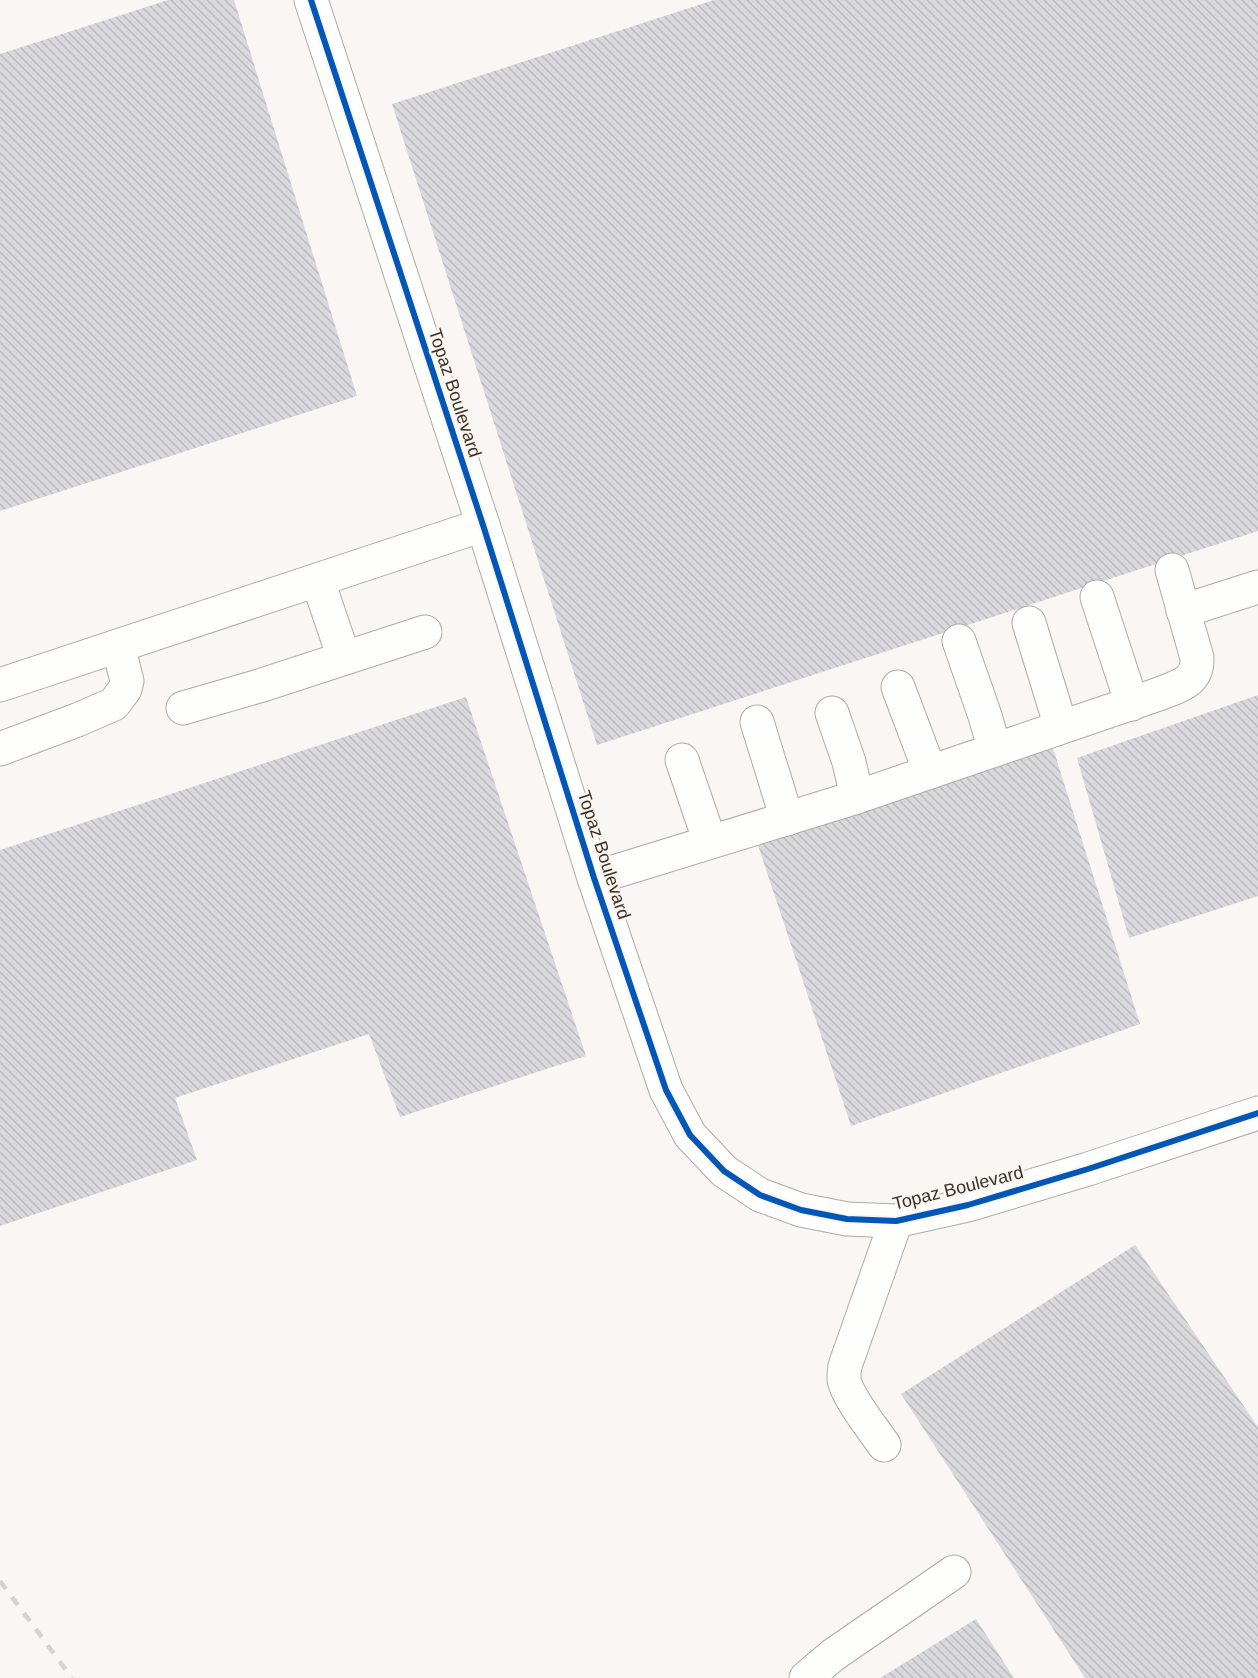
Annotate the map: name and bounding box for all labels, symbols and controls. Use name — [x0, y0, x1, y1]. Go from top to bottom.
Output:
street label: Topaz Boulevard — [425, 326, 485, 460]
street label: Topaz Boulevard — [574, 788, 634, 922]
street label: Topaz Boulevard — [891, 1162, 1025, 1214]

